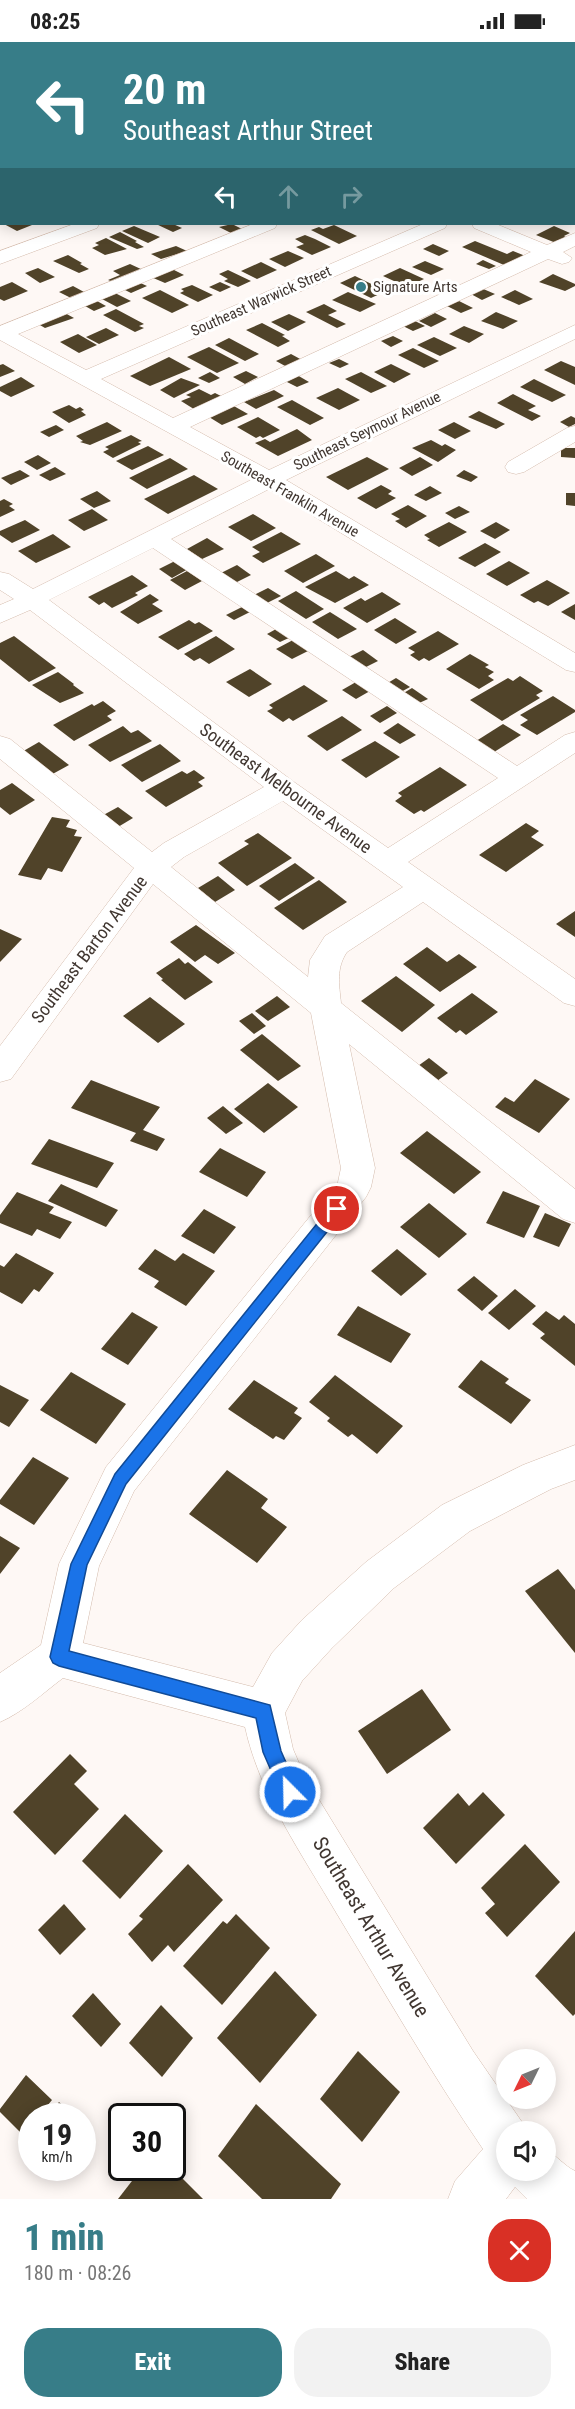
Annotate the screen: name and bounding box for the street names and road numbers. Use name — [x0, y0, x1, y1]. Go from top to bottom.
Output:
street label: Southeast Warwick Street — [188, 262, 334, 340]
street label: Southeast Seymour Avenue — [291, 388, 443, 474]
street label: Southeast Franklin Avenue — [218, 447, 362, 541]
street label: Southeast Melbourne Avenue — [196, 719, 376, 857]
street label: Southeast Barton Avenue — [27, 871, 151, 1027]
street label: Southeast Arthur Avenue — [308, 1833, 434, 2021]

